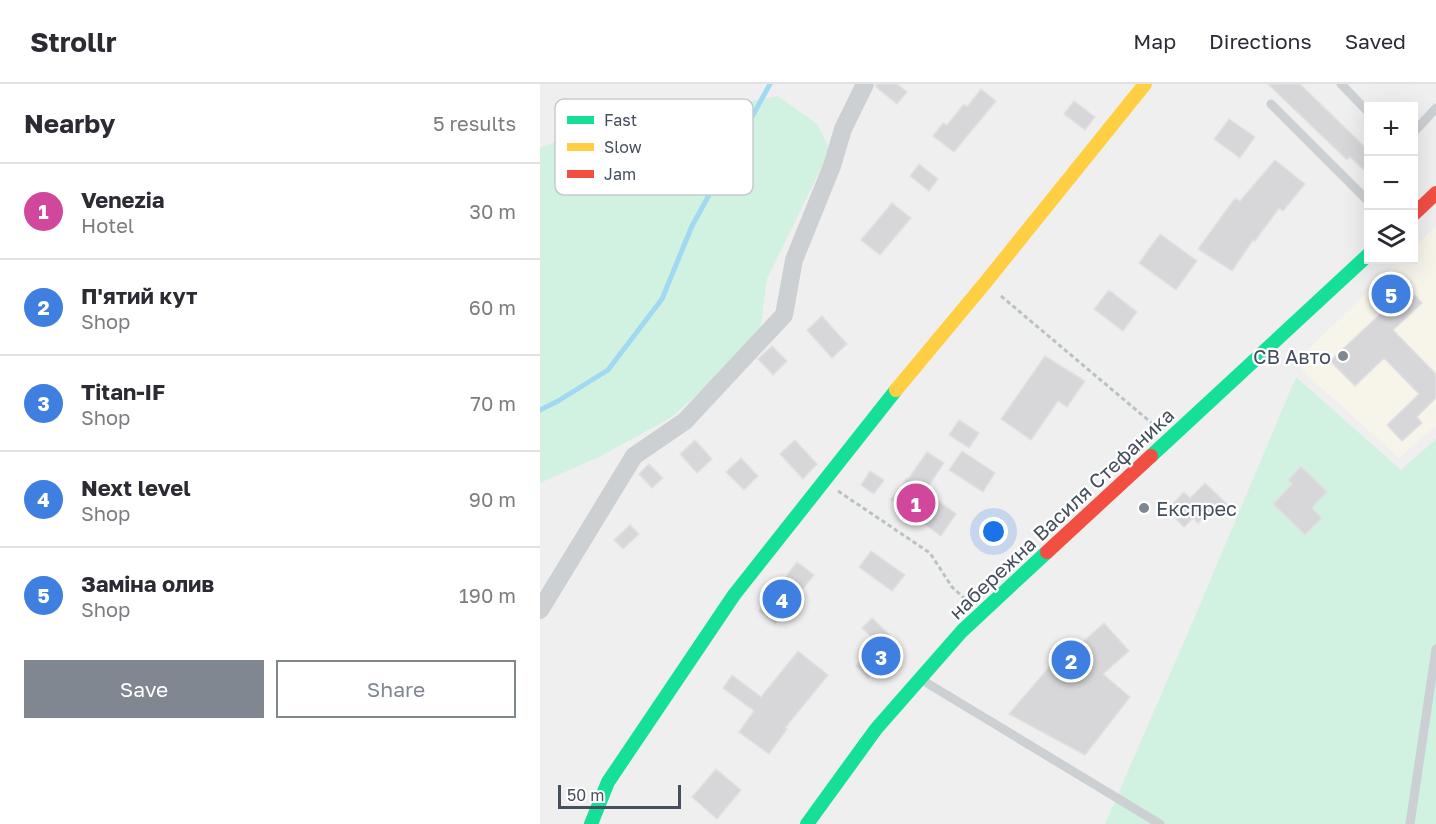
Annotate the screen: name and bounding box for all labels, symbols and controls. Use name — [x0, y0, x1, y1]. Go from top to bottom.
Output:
text: Strollr — [30, 25, 117, 58]
text: Map — [1133, 28, 1176, 54]
text: Directions — [1209, 28, 1312, 54]
text: Saved — [1345, 28, 1406, 54]
legend — [555, 99, 753, 195]
map controls — [1364, 102, 1418, 264]
button: + — [1364, 102, 1418, 156]
text: Nearby — [24, 108, 115, 139]
text: Fast — [604, 110, 637, 130]
text: 5 results — [433, 111, 516, 135]
text: Slow — [604, 137, 642, 157]
button: − — [1364, 156, 1418, 210]
text: Jam — [604, 164, 636, 184]
text: Venezia — [81, 186, 164, 213]
text: 1 — [38, 199, 49, 223]
text: 30 m — [469, 199, 516, 223]
button: layers — [1364, 210, 1418, 264]
text: Hotel — [81, 213, 134, 237]
pin: 5 — [1372, 272, 1410, 316]
text: П'ятий кут — [81, 282, 198, 309]
text: 2 — [37, 295, 50, 319]
text: 60 m — [469, 295, 516, 319]
text: Shop — [81, 309, 130, 333]
place label: СВ Авто — [1253, 344, 1331, 368]
marker: СВ Авто — [1336, 349, 1350, 363]
text: Titan-IF — [81, 378, 165, 405]
text: 3 — [37, 391, 50, 415]
text: 70 m — [470, 391, 516, 415]
street label: набережна Василя Стефаника — [944, 402, 1178, 624]
text: Shop — [81, 405, 130, 429]
text: Next level — [81, 474, 191, 501]
pin: 1 — [896, 480, 935, 526]
text: 4 — [37, 487, 50, 511]
text: 90 m — [469, 487, 516, 511]
place label: Експрес — [1156, 496, 1237, 520]
text: Shop — [81, 501, 130, 525]
marker: Експрес — [1137, 501, 1151, 515]
your location — [979, 517, 1008, 546]
text: Заміна олив — [81, 570, 214, 597]
pin: 4 — [762, 576, 802, 622]
text: 5 — [37, 583, 50, 607]
text: 190 m — [459, 583, 516, 607]
text: Shop — [81, 597, 130, 621]
pin: 3 — [862, 634, 900, 678]
pin: 2 — [1052, 638, 1090, 682]
button: Save — [24, 660, 264, 718]
button: Share — [276, 660, 516, 718]
scale bar — [558, 782, 681, 810]
text: 50 m — [567, 785, 604, 805]

